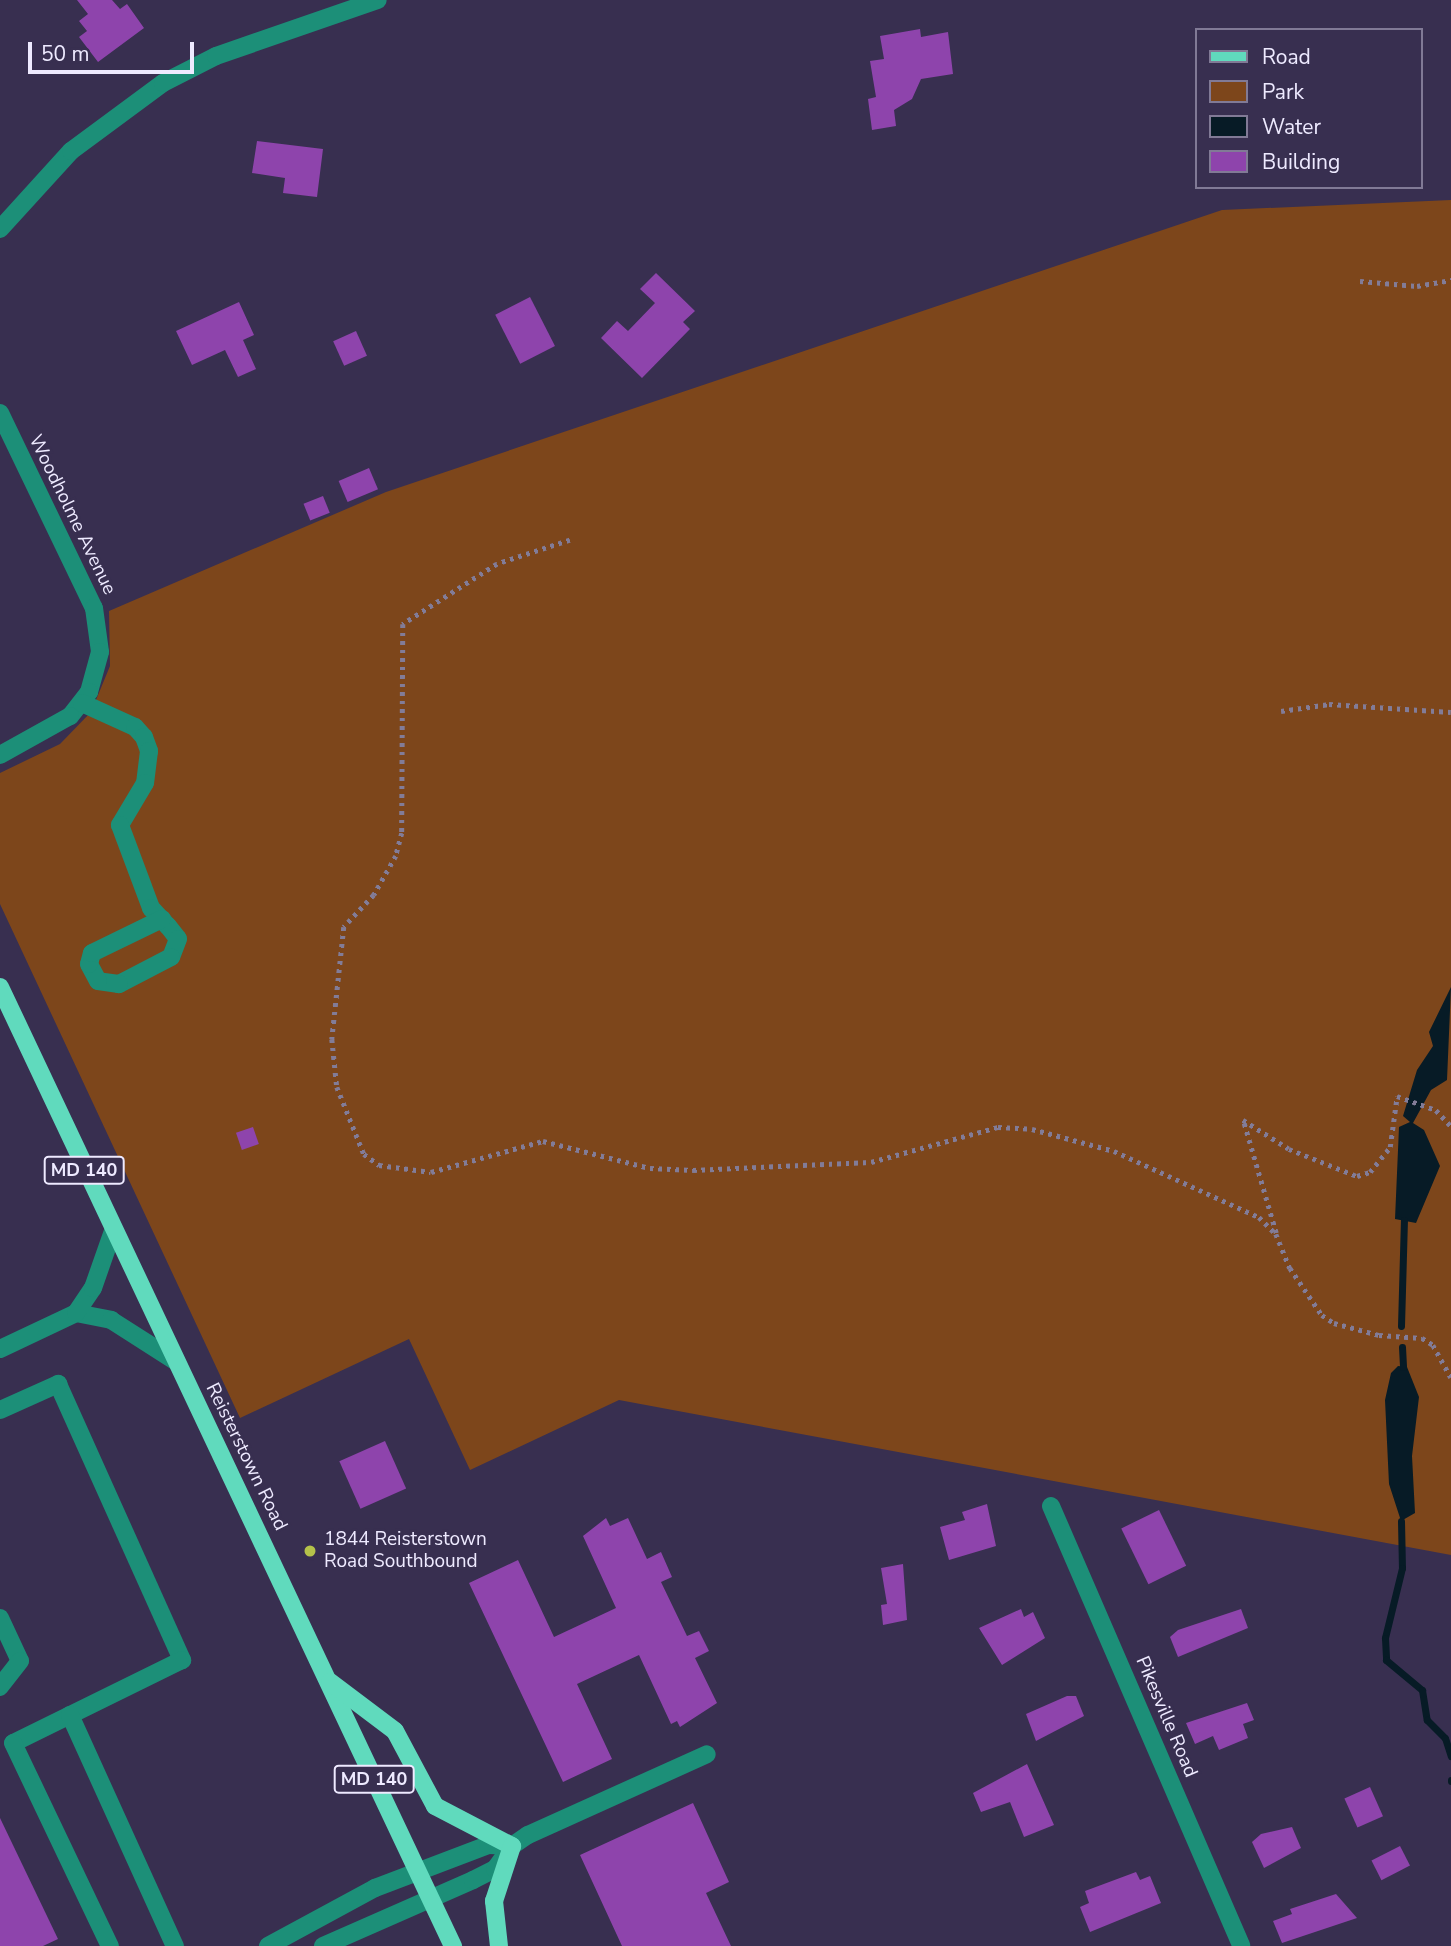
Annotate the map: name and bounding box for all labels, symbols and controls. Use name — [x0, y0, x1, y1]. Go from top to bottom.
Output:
scale bar — [32, 28, 198, 72]
legend — [1196, 28, 1423, 189]
text: 50 m — [41, 40, 90, 68]
text: Road — [1262, 43, 1311, 71]
text: Park — [1262, 78, 1304, 106]
text: Water — [1262, 113, 1321, 141]
text: Building — [1262, 148, 1340, 176]
street label: Woodholme Avenue — [23, 431, 121, 599]
road number: MD 140 — [42, 1156, 126, 1184]
street label: Reisterstown Road — [200, 1380, 292, 1534]
place label: 1844 Reisterstown Road Southbound — [324, 1529, 487, 1573]
marker: 1844 Reisterstown Road Southbound — [302, 1543, 318, 1559]
street label: Pikesville Road — [1130, 1653, 1202, 1781]
road number: MD 140 — [332, 1764, 416, 1794]

